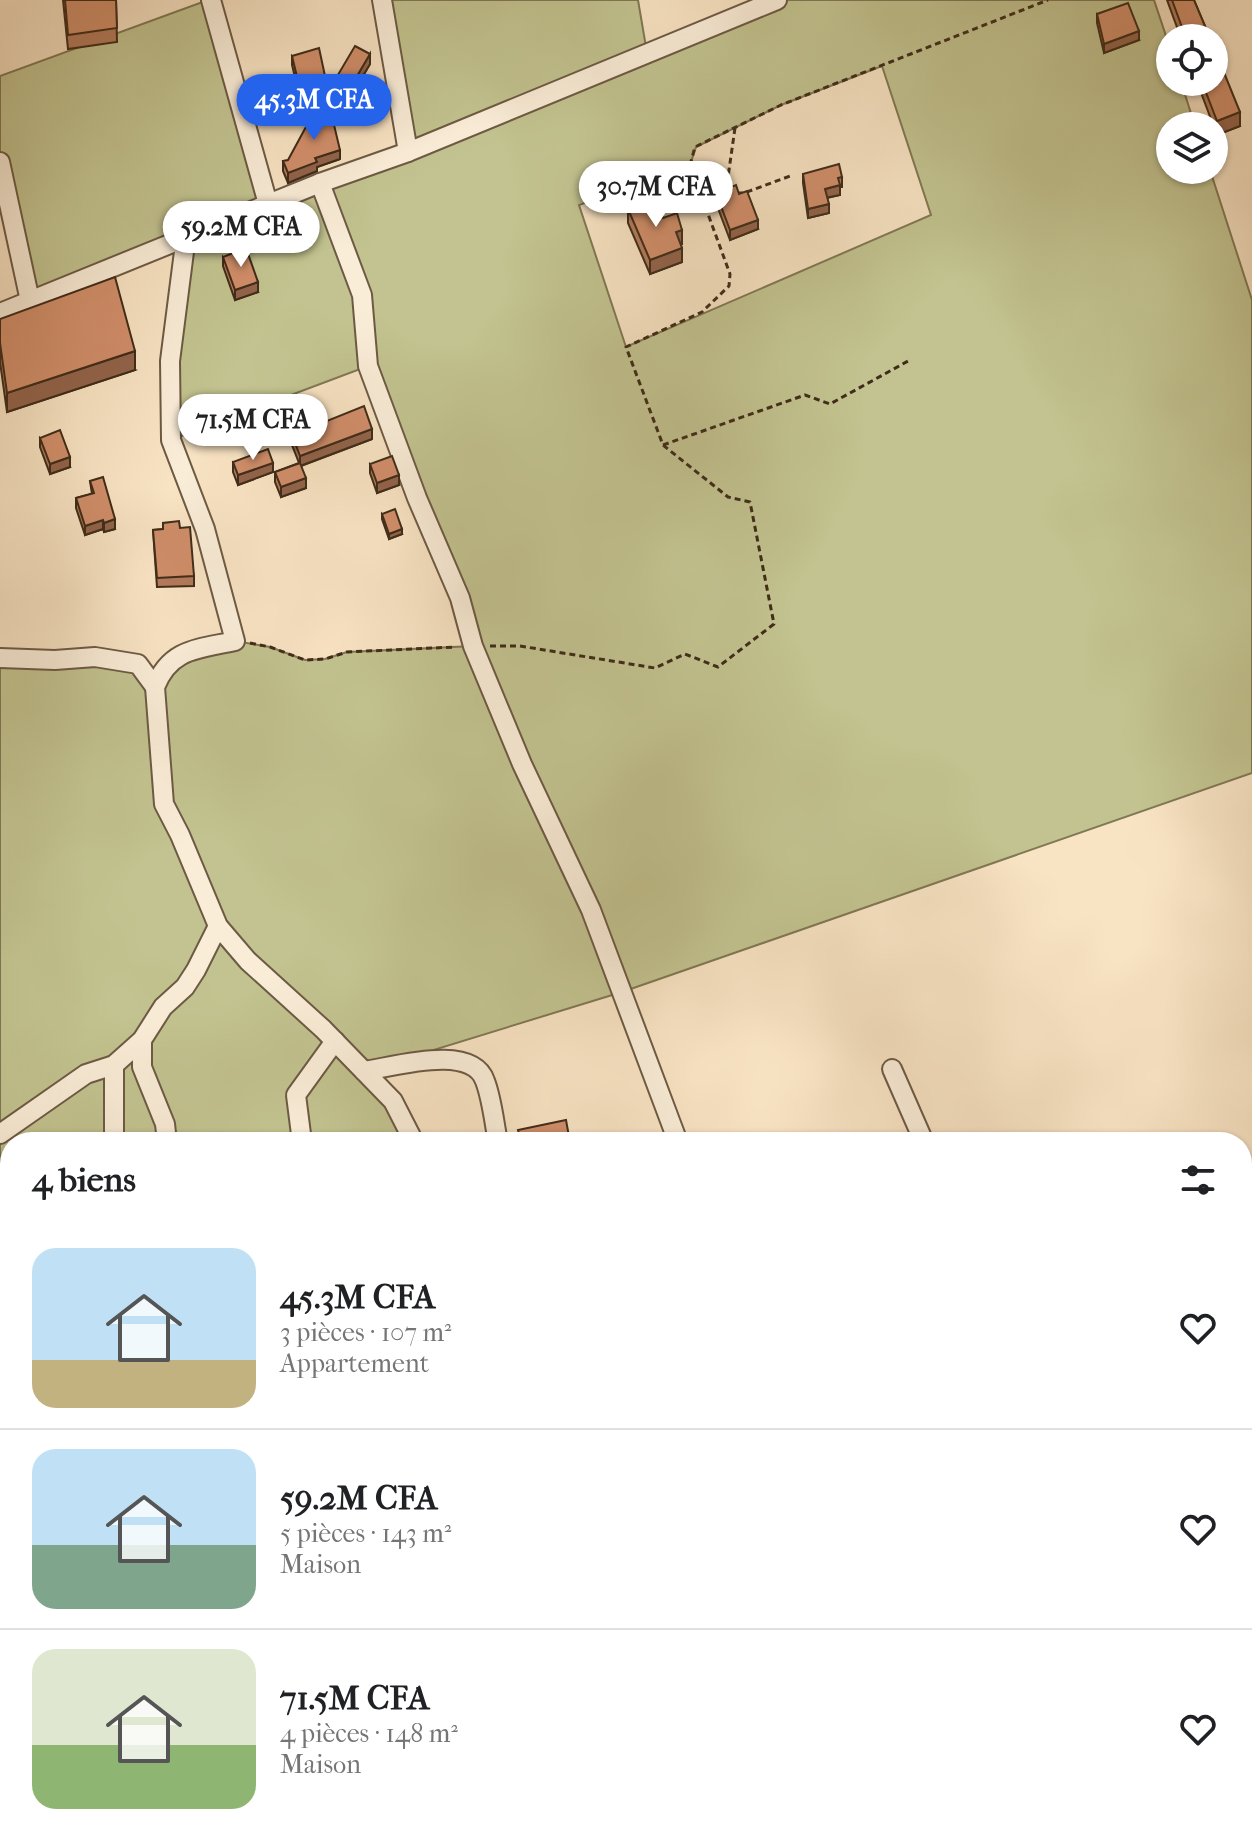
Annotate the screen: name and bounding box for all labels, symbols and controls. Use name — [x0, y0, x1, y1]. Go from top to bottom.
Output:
map controls — [1156, 24, 1228, 184]
button: locate — [1156, 24, 1228, 96]
pin: 45.3M CFA — [222, 74, 406, 142]
text: 45.3M CFA — [255, 84, 373, 115]
button: layers — [1156, 112, 1228, 184]
pin: 30.7M CFA — [564, 161, 748, 229]
text: 30.7M CFA — [597, 171, 715, 202]
pin: 59.2M CFA — [149, 201, 333, 269]
text: 59.2M CFA — [181, 211, 301, 242]
pin: 71.5M CFA — [161, 394, 345, 462]
text: 71.5M CFA — [196, 404, 310, 435]
icon: filters — [1176, 1158, 1220, 1202]
text: 4 biens — [32, 1160, 136, 1200]
text: 45.3M CFA — [280, 1277, 435, 1317]
icon: home — [96, 1280, 192, 1376]
icon: heart — [1176, 1306, 1220, 1350]
text: 3 pièces · 107 m² — [280, 1317, 451, 1348]
text: Appartement — [280, 1348, 429, 1379]
text: 59.2M CFA — [280, 1478, 438, 1518]
icon: home — [96, 1481, 192, 1577]
icon: heart — [1176, 1507, 1220, 1551]
text: 5 pièces · 143 m² — [280, 1518, 451, 1549]
text: Maison — [280, 1549, 361, 1580]
text: 71.5M CFA — [280, 1678, 429, 1718]
icon: home — [96, 1681, 192, 1777]
icon: heart — [1176, 1707, 1220, 1751]
text: 4 pièces · 148 m² — [280, 1718, 458, 1749]
text: Maison — [280, 1749, 361, 1780]

